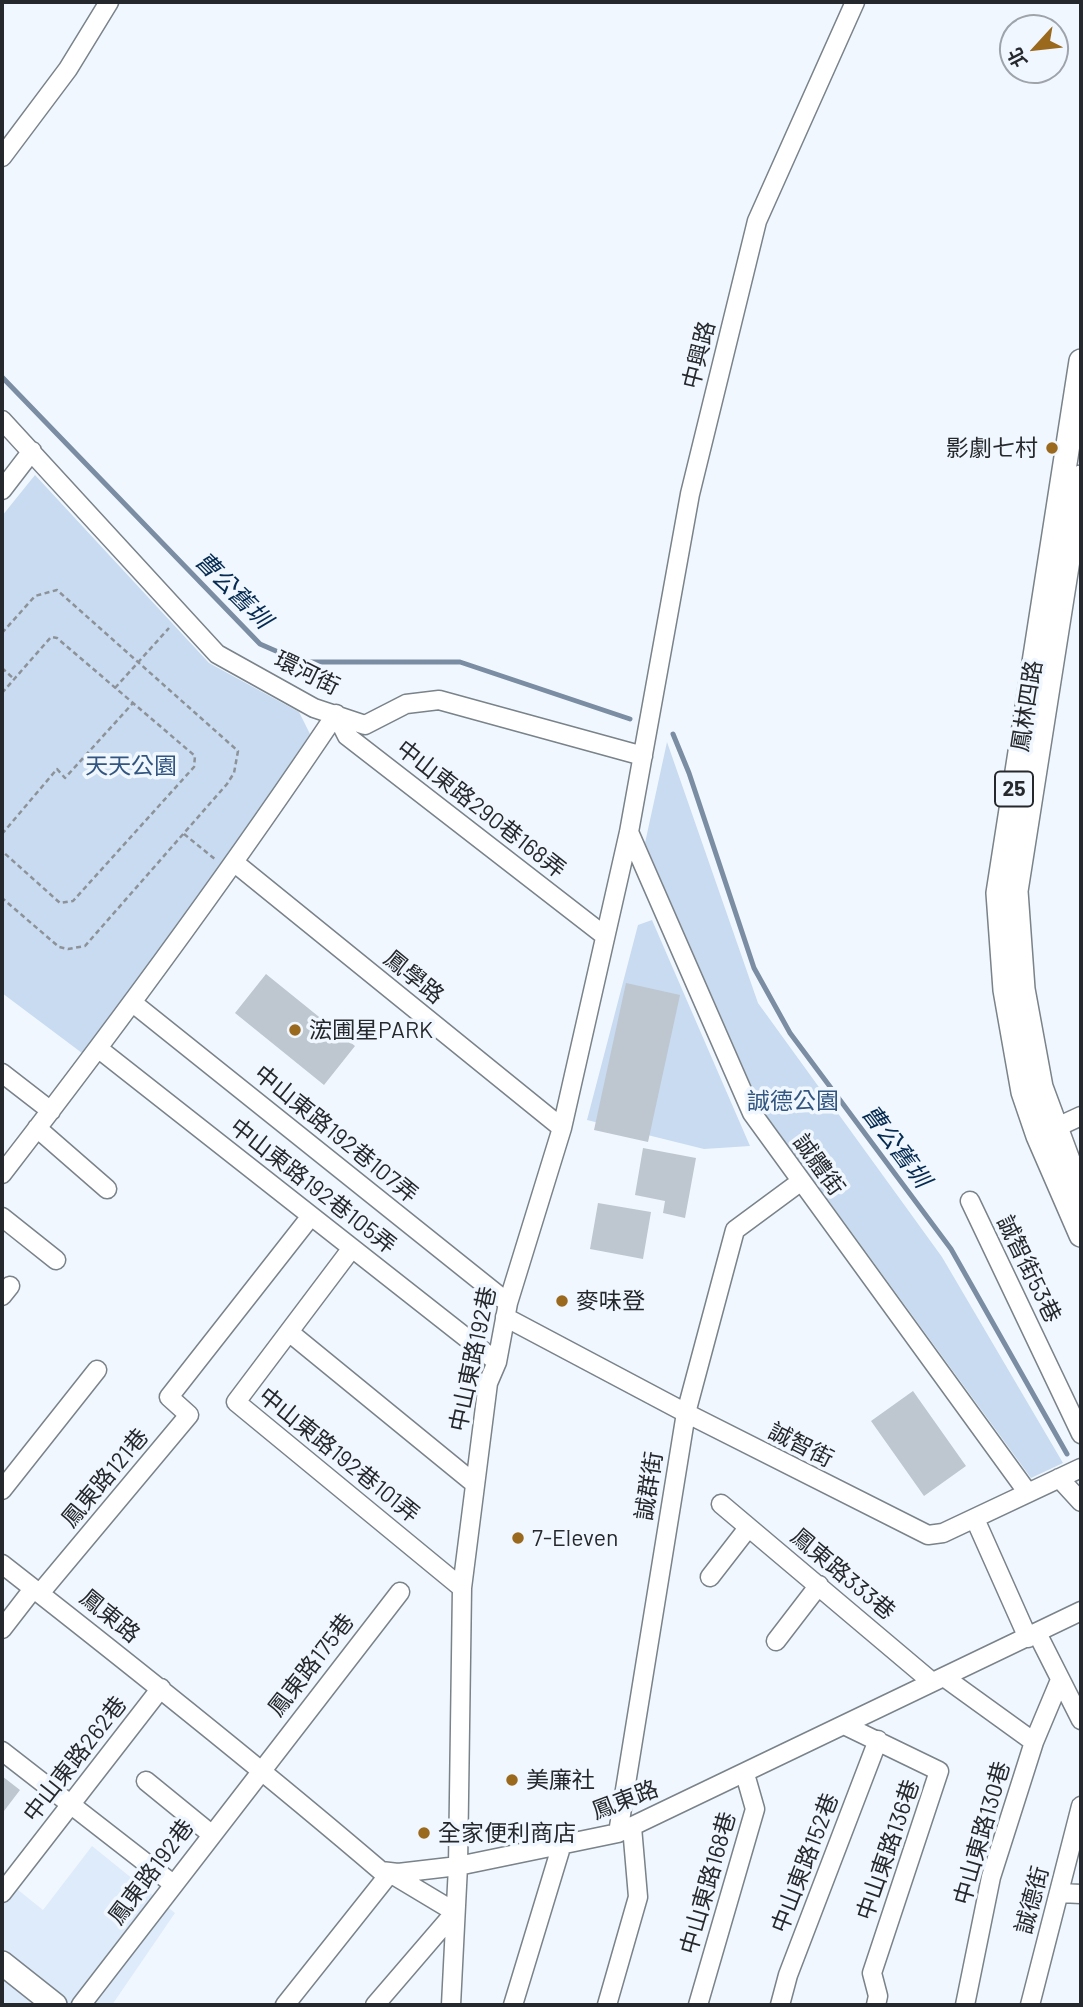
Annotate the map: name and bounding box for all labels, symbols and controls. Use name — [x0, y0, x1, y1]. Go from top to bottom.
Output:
north arrow — [999, 14, 1069, 84]
text: 北 — [1002, 44, 1031, 72]
street label: 中興路 — [677, 318, 721, 392]
place label: 影劇七村 — [946, 434, 1038, 462]
marker: 影劇七村 — [1044, 440, 1060, 456]
water label: 曹公舊圳 — [189, 546, 277, 634]
street label: 環河街 — [270, 645, 344, 701]
street label: 鳳林四路 — [1006, 658, 1048, 754]
street label: 中山東路290巷168弄 — [391, 734, 571, 884]
park label: 天天公園 — [85, 752, 177, 780]
road number: 25 — [995, 772, 1033, 806]
street label: 鳳學路 — [379, 945, 449, 1009]
place label: 浤圃星PARK — [309, 1016, 433, 1044]
marker: 浤圃星PARK — [287, 1022, 303, 1038]
street label: 中山東路192巷107弄 — [249, 1060, 423, 1208]
park label: 誠德公園 — [747, 1087, 839, 1115]
water label: 曹公舊圳 — [856, 1099, 936, 1193]
street label: 中山東路192巷105弄 — [224, 1113, 402, 1259]
street label: 誠體街 — [788, 1129, 850, 1201]
street label: 誠智街53巷 — [991, 1211, 1067, 1327]
street label: 中山東路192巷 — [444, 1284, 502, 1434]
place label: 麥味登 — [576, 1287, 645, 1315]
marker: 麥味登 — [554, 1293, 570, 1309]
street label: 中山東路192巷101弄 — [253, 1382, 425, 1528]
street label: 誠智街 — [764, 1417, 838, 1473]
street label: 鳳東路121巷 — [56, 1423, 154, 1533]
street label: 誠群街 — [630, 1450, 668, 1522]
street label: 鳳東路333巷 — [785, 1522, 901, 1626]
place label: 7-Eleven — [532, 1524, 618, 1552]
marker: 7-Eleven — [510, 1530, 526, 1546]
street label: 鳳東路 — [75, 1584, 145, 1648]
street label: 鳳東路175巷 — [262, 1608, 360, 1722]
street label: 中山東路262巷 — [17, 1691, 133, 1827]
street label: 中山東路130巷 — [948, 1758, 1016, 1908]
place label: 美廉社 — [526, 1766, 595, 1794]
marker: 美廉社 — [504, 1772, 520, 1788]
street label: 鳳東路 — [588, 1775, 662, 1825]
street label: 中山東路136巷 — [851, 1776, 925, 1924]
street label: 中山東路152巷 — [766, 1789, 844, 1937]
street label: 中山東路168巷 — [674, 1809, 742, 1957]
street label: 鳳東路192巷 — [103, 1814, 199, 1930]
place label: 全家便利商店 — [438, 1819, 576, 1847]
marker: 全家便利商店 — [416, 1825, 432, 1841]
street label: 誠德街 — [1010, 1863, 1054, 1937]

